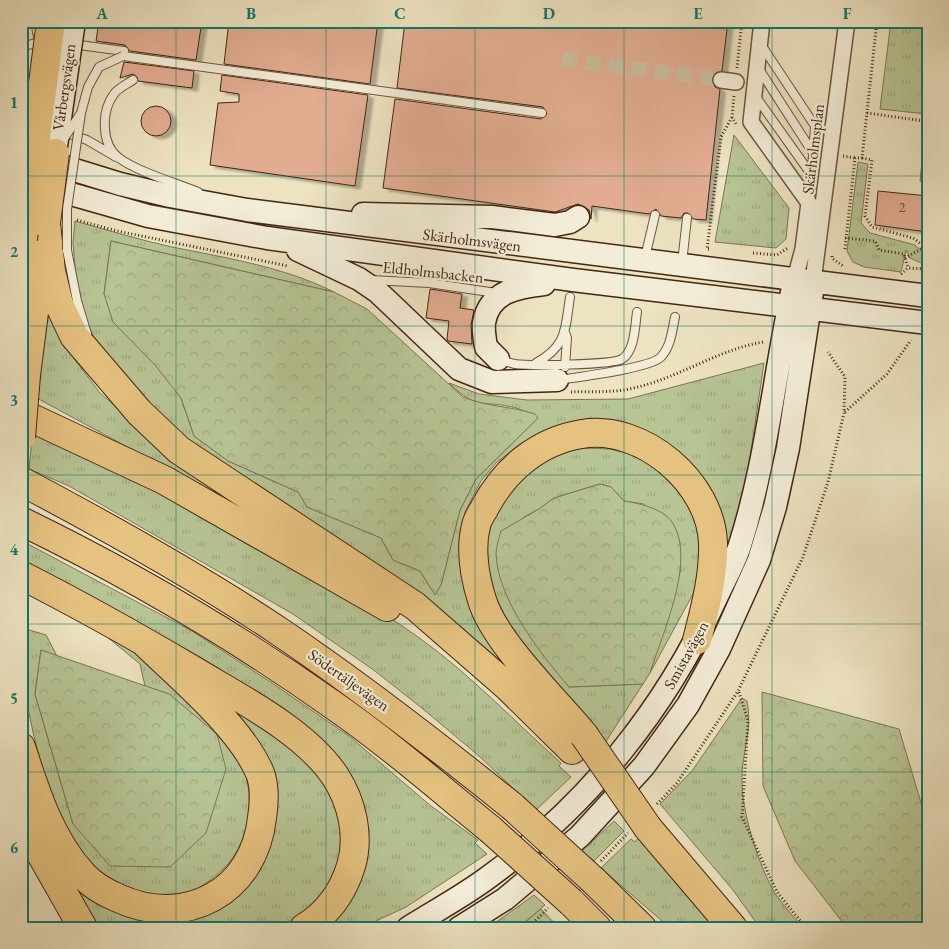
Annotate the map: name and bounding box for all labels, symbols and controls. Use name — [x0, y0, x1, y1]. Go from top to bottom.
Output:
text: A — [95, 3, 108, 24]
text: B — [246, 3, 256, 24]
text: C — [394, 3, 406, 24]
text: D — [543, 3, 555, 24]
text: E — [693, 3, 703, 24]
text: F — [843, 3, 852, 24]
street label: Vårbergsvägen — [48, 42, 81, 132]
text: 1 — [10, 92, 18, 113]
street label: Skärholmsplan — [797, 102, 829, 195]
house number: 2 — [899, 198, 906, 216]
street label: Skärholmsvägen — [422, 224, 523, 257]
text: 2 — [10, 241, 19, 262]
street label: Eldholmsbacken — [382, 256, 485, 288]
text: 3 — [10, 390, 18, 411]
text: 4 — [10, 539, 19, 560]
street label: Smistavägen — [659, 617, 714, 693]
street label: Södertäljevägen — [304, 644, 394, 716]
text: 5 — [10, 688, 18, 709]
text: 6 — [10, 837, 19, 858]

